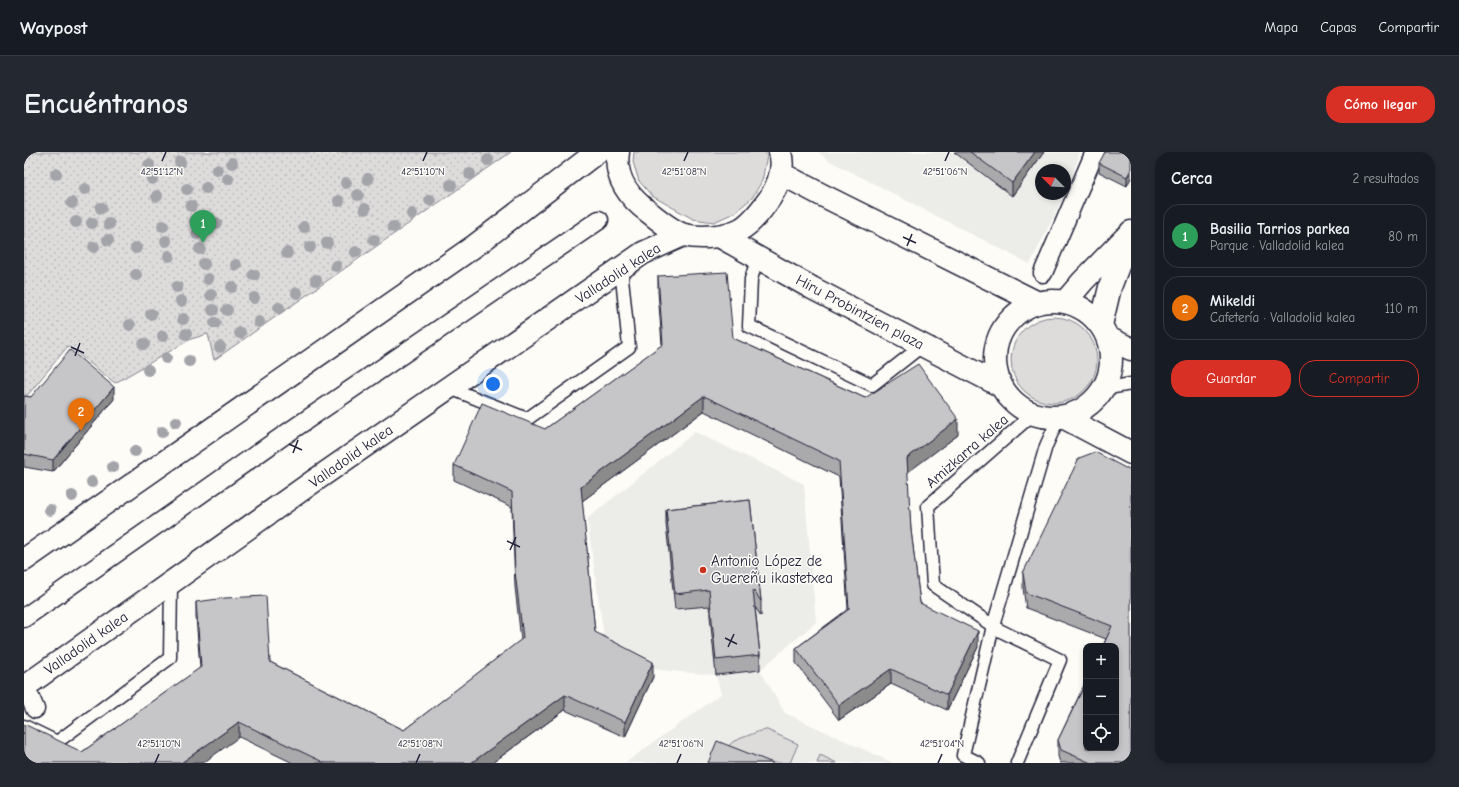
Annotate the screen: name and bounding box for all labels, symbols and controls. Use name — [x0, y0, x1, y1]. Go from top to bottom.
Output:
text: Waypost — [20, 17, 88, 39]
text: Mapa — [1265, 19, 1298, 36]
text: Capas — [1320, 19, 1356, 36]
text: Compartir — [1378, 19, 1439, 36]
button: Cómo llegar — [1326, 86, 1435, 123]
text: Encuéntranos — [24, 88, 188, 120]
north arrow — [1035, 164, 1071, 200]
text: 42°51'12"N — [141, 166, 183, 178]
text: 42°51'10"N — [401, 166, 445, 178]
text: 42°51'08"N — [662, 166, 706, 178]
text: 42°51'06"N — [923, 166, 967, 178]
text: Cerca — [1171, 169, 1213, 188]
text: 2 resultados — [1352, 171, 1419, 186]
pin: 1 — [190, 210, 216, 243]
text: Basilia Tarrios parkea — [1210, 220, 1350, 238]
text: 1 — [1182, 229, 1188, 244]
text: 80 m — [1388, 229, 1418, 244]
text: Parque · Valladolid kalea — [1210, 238, 1344, 253]
street label: Valladolid kalea — [572, 239, 664, 307]
street label: Hiru Probintzien plaza — [793, 271, 927, 353]
text: Mikeldi — [1210, 292, 1255, 310]
text: 2 — [1182, 301, 1188, 316]
text: 110 m — [1385, 301, 1418, 316]
text: Cafetería · Valladolid kalea — [1210, 310, 1355, 325]
button: Guardar — [1171, 360, 1291, 397]
button: Compartir — [1299, 360, 1419, 397]
your location — [483, 374, 503, 394]
pin: 2 — [68, 398, 94, 431]
street label: Amizkarra kalea — [922, 410, 1012, 492]
street label: Valladolid kalea — [306, 421, 396, 491]
place label: Antonio López de Guereñu ikastetxea — [711, 552, 833, 587]
marker: Antonio López de Guereñu ikastetxea — [698, 565, 708, 575]
street label: Valladolid kalea — [41, 608, 131, 678]
map controls — [1083, 643, 1119, 751]
button: + — [1083, 643, 1119, 679]
button: − — [1083, 679, 1119, 715]
button: locate — [1083, 715, 1119, 751]
text: 42°51'10"N — [137, 738, 181, 750]
text: 42°51'08"N — [398, 738, 442, 750]
text: 42°51'06"N — [659, 738, 703, 750]
text: 42°51'04"N — [920, 738, 964, 750]

